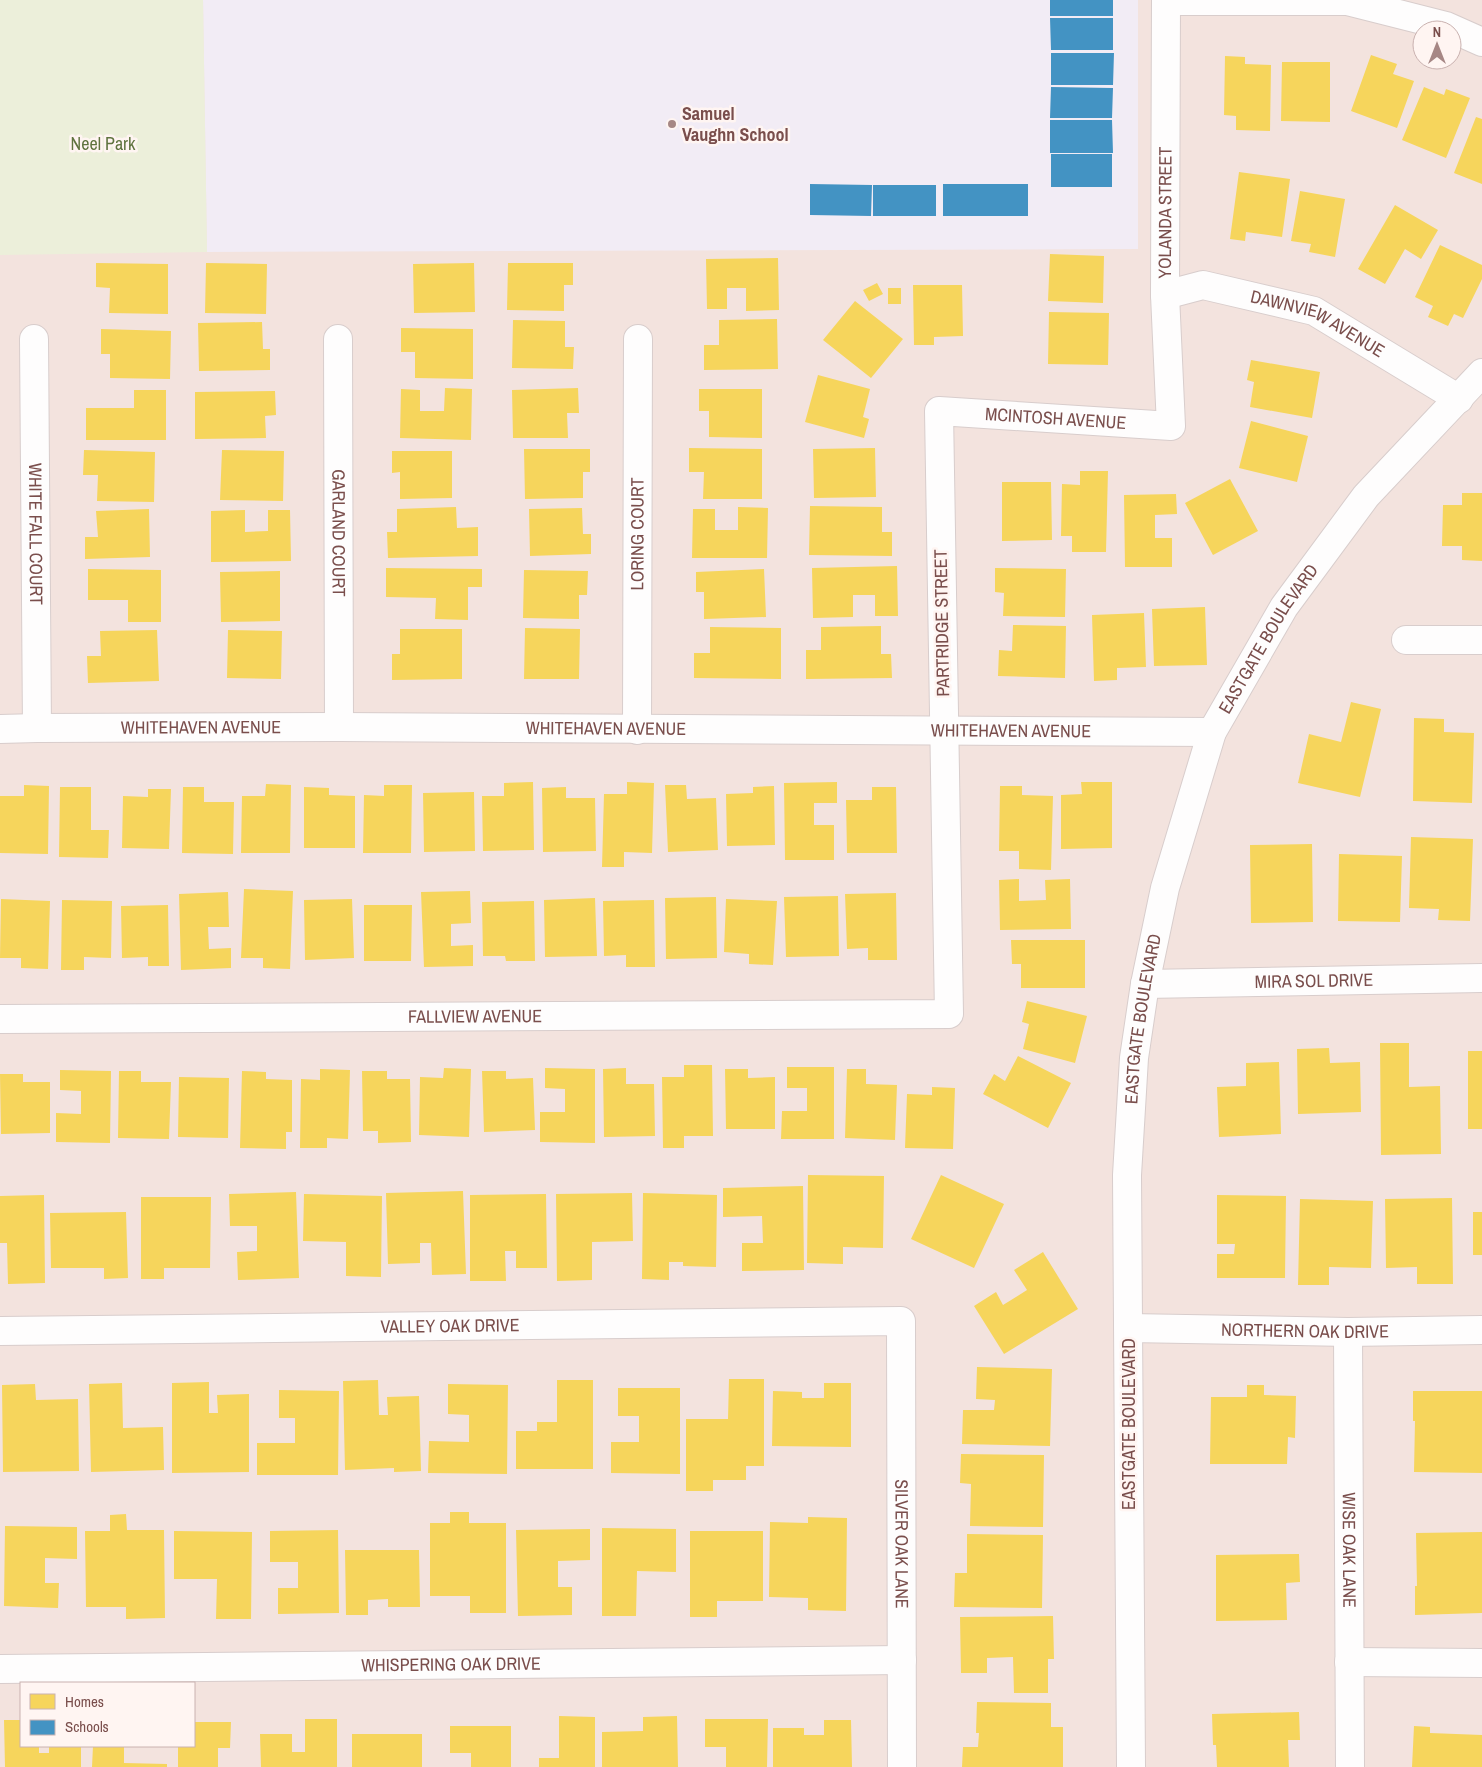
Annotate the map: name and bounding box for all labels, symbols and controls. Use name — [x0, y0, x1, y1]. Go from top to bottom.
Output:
north arrow — [1412, 20, 1462, 70]
text: N — [1433, 23, 1441, 41]
place label: Samuel Vaughn School — [682, 101, 789, 147]
marker: Samuel Vaughn School — [666, 118, 678, 130]
park label: Neel Park — [71, 131, 136, 156]
street label: YOLANDA STREET — [1152, 147, 1178, 279]
street label: DAWNVIEW AVENUE — [1248, 284, 1389, 363]
street label: MCINTOSH AVENUE — [984, 401, 1127, 435]
street label: WHITE FALL COURT — [23, 463, 49, 605]
street label: GARLAND COURT — [326, 469, 352, 597]
street label: LORING COURT — [624, 477, 650, 591]
street label: PARTRIDGE STREET — [928, 549, 955, 697]
street label: EASTGATE BOULEVARD — [1212, 559, 1324, 718]
street label: WHITEHAVEN AVENUE — [121, 714, 281, 740]
street label: WHITEHAVEN AVENUE — [526, 715, 686, 741]
street label: WHITEHAVEN AVENUE — [931, 717, 1091, 743]
street label: EASTGATE BOULEVARD — [1118, 932, 1167, 1105]
street label: MIRA SOL DRIVE — [1255, 967, 1373, 994]
street label: FALLVIEW AVENUE — [408, 1003, 542, 1029]
street label: VALLEY OAK DRIVE — [380, 1312, 520, 1339]
street label: NORTHERN OAK DRIVE — [1221, 1317, 1389, 1344]
street label: EASTGATE BOULEVARD — [1116, 1338, 1141, 1510]
street label: SILVER OAK LANE — [889, 1479, 915, 1609]
street label: WISE OAK LANE — [1337, 1492, 1362, 1608]
street label: WHISPERING OAK DRIVE — [361, 1651, 541, 1677]
legend — [20, 1682, 195, 1747]
text: Homes — [65, 1691, 104, 1712]
text: Schools — [65, 1716, 109, 1737]

